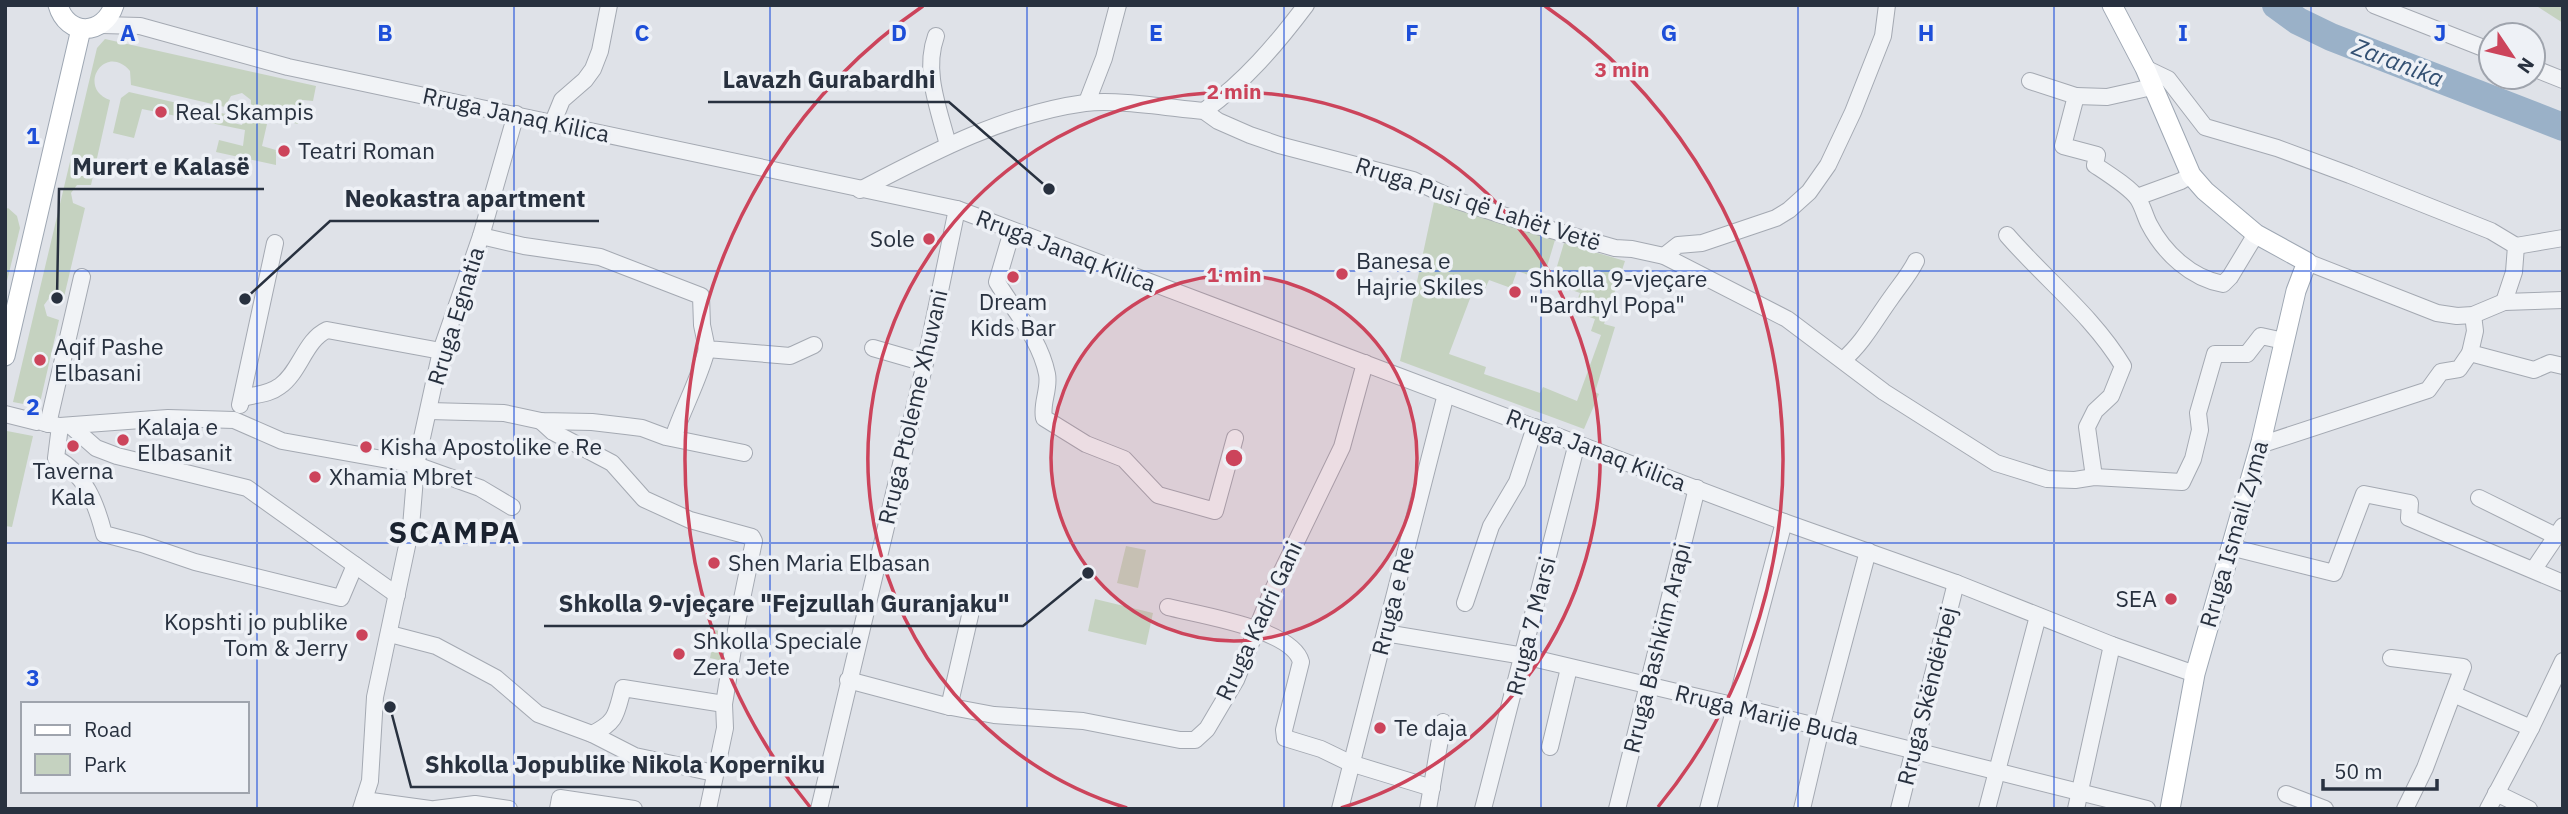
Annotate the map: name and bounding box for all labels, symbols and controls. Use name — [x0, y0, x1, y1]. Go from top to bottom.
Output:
text: A — [120, 17, 136, 47]
text: B — [377, 17, 393, 47]
text: C — [635, 17, 650, 47]
text: D — [891, 17, 907, 47]
text: E — [1149, 17, 1163, 47]
text: F — [1405, 17, 1419, 47]
text: G — [1661, 17, 1677, 47]
text: H — [1918, 17, 1934, 47]
text: I — [2178, 17, 2188, 47]
text: J — [2434, 17, 2446, 47]
north arrow — [2477, 21, 2547, 91]
water label: Zaranika — [2347, 30, 2449, 94]
text: N — [2512, 53, 2540, 78]
text: 3 min — [1595, 55, 1649, 83]
callout: Lavazh Gurabardhi — [708, 57, 949, 102]
text: Lavazh Gurabardhi — [722, 63, 936, 95]
text: 2 min — [1207, 77, 1261, 105]
street label: Rruga Janaq Kilica — [420, 80, 612, 148]
place label: Real Skampis — [175, 96, 314, 126]
marker: Real Skampis — [153, 104, 169, 120]
text: 1 — [26, 120, 40, 150]
place label: Teatri Roman — [298, 135, 435, 165]
marker: Teatri Roman — [276, 143, 292, 159]
callout: Murert e Kalasë — [59, 144, 264, 189]
street label: Rruga Pusi që Lahët Vetë — [1352, 149, 1605, 257]
text: Murert e Kalasë — [72, 150, 250, 182]
callout: Neokastra apartment — [330, 176, 599, 221]
text: Neokastra apartment — [344, 182, 586, 214]
street label: Rruga Janaq Kilica — [972, 202, 1161, 298]
place label: Sole — [870, 223, 915, 253]
marker: Sole — [921, 231, 937, 247]
street label: Rruga Egnatia — [420, 243, 490, 388]
place label: Banesa e Hajrie Skiles — [1356, 245, 1484, 301]
text: 1 min — [1207, 260, 1261, 288]
place label: Shkolla 9-vjeçare "Bardhyl Popa" — [1529, 263, 1707, 319]
marker: Banesa e Hajrie Skiles — [1334, 266, 1350, 282]
marker: Dream Kids Bar — [1005, 269, 1021, 285]
marker: Shkolla 9-vjeçare "Bardhyl Popa" — [1507, 284, 1523, 300]
street label: Rruga Ptoleme Xhuvani — [870, 286, 954, 527]
place label: Dream Kids Bar — [970, 286, 1057, 342]
place label: Aqif Pashe Elbasani — [54, 331, 164, 387]
marker: Aqif Pashe Elbasani — [32, 352, 48, 368]
text: 2 — [26, 391, 40, 421]
street label: Rruga Janaq Kilica — [1502, 401, 1691, 497]
place label: Kalaja e Elbasanit — [137, 411, 233, 467]
place label: Kisha Apostolike e Re — [380, 431, 602, 461]
marker: Kalaja e Elbasanit — [115, 432, 131, 448]
street label: Rruga Ismail Zyma — [2192, 437, 2274, 631]
marker: Taverna Kala — [65, 438, 81, 454]
marker: Kisha Apostolike e Re — [358, 439, 374, 455]
centre of rings — [1222, 446, 1246, 470]
place label: Taverna Kala — [32, 455, 114, 511]
place label: Xhamia Mbret — [329, 461, 473, 491]
marker: Xhamia Mbret — [307, 469, 323, 485]
district label: SCAMPA — [388, 512, 522, 551]
street label: Rruga Kadri Gani — [1208, 536, 1308, 705]
street label: Rruga Bashkim Arapi — [1615, 540, 1697, 756]
street label: Rruga e Re — [1364, 543, 1420, 658]
place label: Shen Maria Elbasan — [728, 547, 930, 577]
street label: Rruga 7 Marsi — [1498, 553, 1562, 698]
marker: Shen Maria Elbasan — [706, 555, 722, 571]
callout: Shkolla 9-vjeçare "Fejzullah Guranjaku" — [544, 581, 1023, 626]
place label: SEA — [2115, 583, 2157, 613]
text: Shkolla 9-vjeçare "Fejzullah Guranjaku" — [558, 587, 1010, 619]
marker: SEA — [2163, 591, 2179, 607]
street label: Rruga Skëndërbej — [1889, 603, 1963, 788]
place label: Kopshti jo publike Tom & Jerry — [164, 606, 349, 662]
place label: Shkolla Speciale Zera Jete — [693, 625, 862, 681]
marker: Kopshti jo publike Tom & Jerry — [354, 627, 370, 643]
marker: Shkolla Speciale Zera Jete — [671, 646, 687, 662]
text: 3 — [26, 662, 40, 692]
street label: Rruga Marije Buda — [1672, 677, 1862, 751]
legend — [21, 702, 248, 793]
place label: Te daja — [1394, 712, 1467, 742]
text: Road — [84, 715, 132, 743]
marker: Te daja — [1372, 720, 1388, 736]
callout: Shkolla Jopublike Nikola Koperniku — [411, 742, 839, 787]
text: Shkolla Jopublike Nikola Koperniku — [425, 748, 825, 780]
scale bar — [2323, 748, 2437, 792]
text: Park — [84, 750, 127, 778]
text: 50 m — [2334, 757, 2383, 785]

